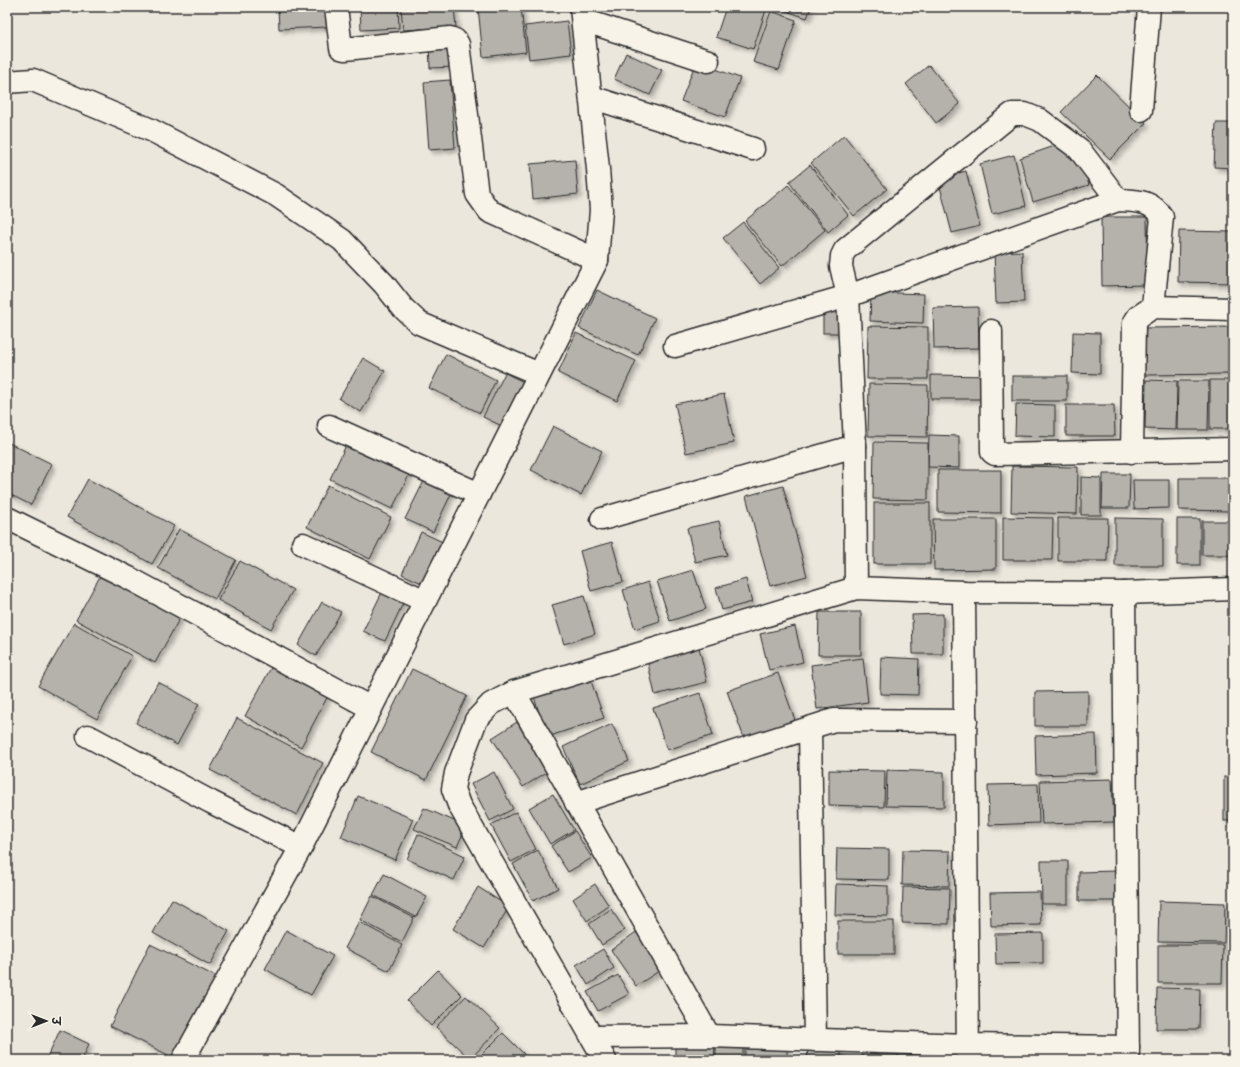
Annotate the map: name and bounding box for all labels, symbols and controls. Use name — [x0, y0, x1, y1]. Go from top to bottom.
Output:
north arrow — [26, 1001, 66, 1041]
text: उ — [49, 1016, 62, 1026]

